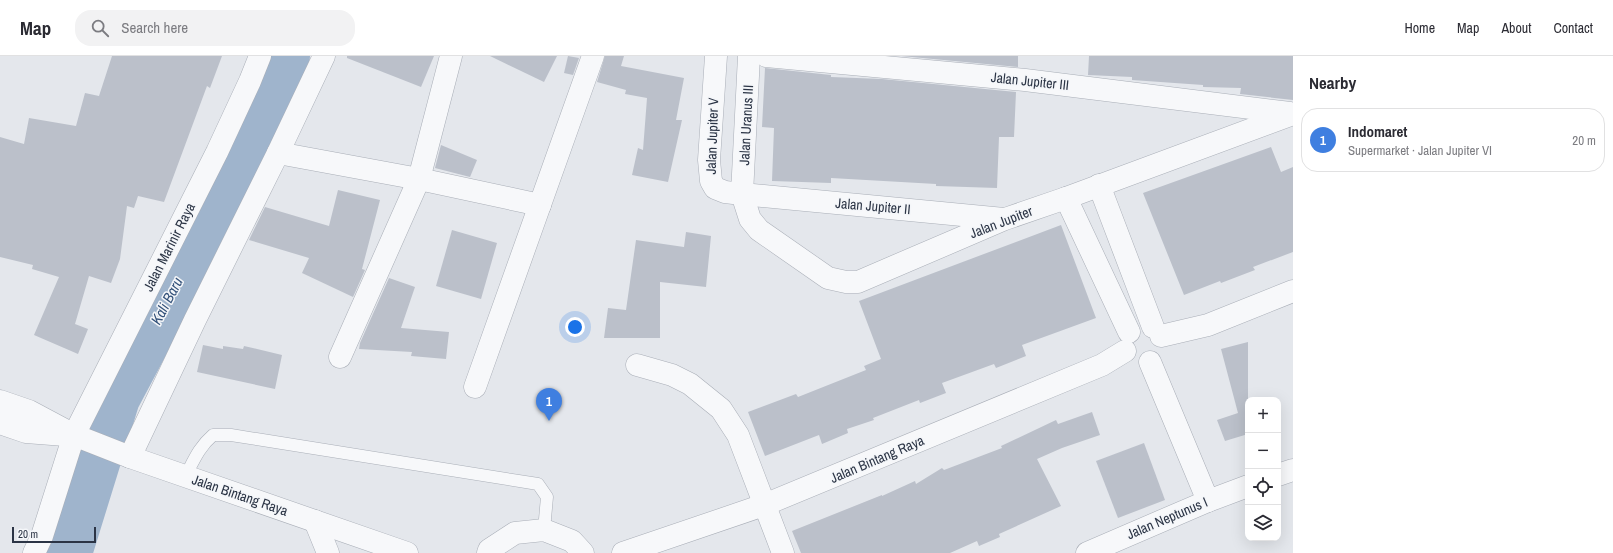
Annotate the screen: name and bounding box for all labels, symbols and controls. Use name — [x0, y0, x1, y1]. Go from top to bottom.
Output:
search box — [75, 10, 355, 46]
text: Map — [20, 15, 51, 41]
icon: search — [89, 17, 111, 39]
text: Search here — [121, 17, 188, 38]
text: Home — [1404, 19, 1435, 37]
text: Map — [1457, 19, 1479, 37]
text: About — [1501, 19, 1531, 37]
text: Contact — [1553, 19, 1593, 37]
street label: Jalan Jupiter III — [990, 68, 1070, 94]
text: Nearby — [1309, 71, 1356, 94]
street label: Jalan Uranus III — [735, 84, 757, 166]
street label: Jalan Jupiter V — [702, 97, 722, 175]
text: Indomaret — [1348, 121, 1407, 142]
text: 1 — [1320, 132, 1326, 149]
text: 20 m — [1572, 132, 1596, 149]
text: Supermarket · Jalan Jupiter VI — [1348, 142, 1492, 159]
street label: Jalan Jupiter II — [835, 194, 911, 218]
street label: Jalan Marinir Raya — [139, 199, 199, 294]
street label: Jalan Jupiter — [967, 202, 1035, 242]
water label: Kali Baru — [145, 273, 188, 328]
your location — [565, 317, 585, 337]
pin: 1 — [536, 388, 562, 421]
map controls — [1245, 397, 1281, 541]
button: + — [1245, 397, 1281, 433]
street label: Jalan Bintang Raya — [827, 431, 927, 487]
button: − — [1245, 433, 1281, 469]
button: locate — [1245, 469, 1281, 505]
street label: Jalan Bintang Raya — [190, 470, 291, 520]
street label: Jalan Neptunus I — [1124, 493, 1210, 543]
button: layers — [1245, 505, 1281, 541]
scale bar — [12, 525, 96, 544]
text: 20 m — [18, 527, 38, 541]

